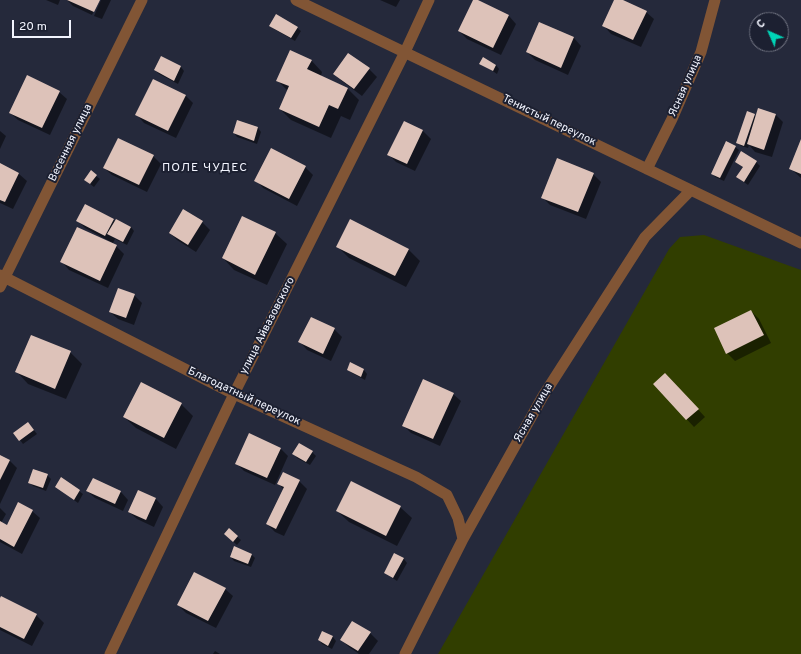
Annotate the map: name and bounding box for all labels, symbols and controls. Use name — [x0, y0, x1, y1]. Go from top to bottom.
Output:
scale bar — [14, 12, 73, 38]
north arrow — [749, 12, 789, 52]
text: С — [754, 17, 769, 32]
text: 20 m — [19, 19, 47, 35]
street label: Ясная улица — [667, 53, 705, 119]
street label: Тенистый переулок — [500, 93, 598, 149]
street label: Весенняя улица — [47, 102, 95, 184]
district label: ПОЛЕ ЧУДЕС — [162, 162, 248, 176]
street label: улица Айвазовского — [238, 275, 298, 377]
street label: Благодатный переулок — [185, 365, 303, 429]
street label: Ясная улица — [512, 381, 556, 445]

